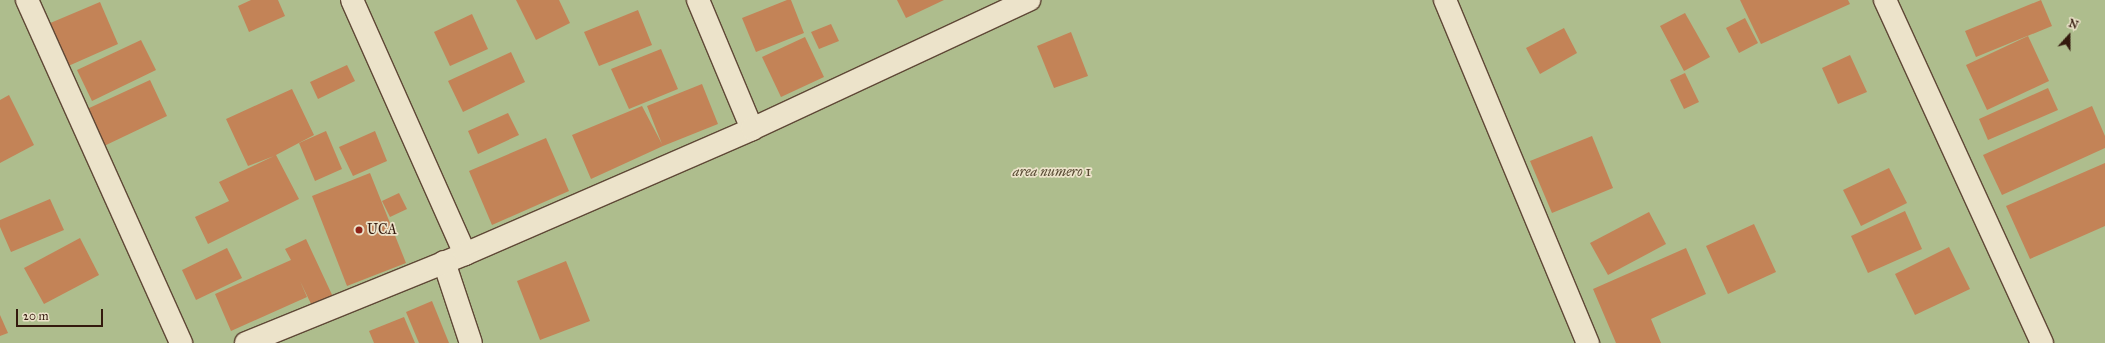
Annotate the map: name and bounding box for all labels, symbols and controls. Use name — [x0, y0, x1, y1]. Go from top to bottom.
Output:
north arrow — [2049, 16, 2089, 56]
text: N — [2067, 17, 2080, 32]
park label: area numero 1 — [1013, 164, 1091, 180]
place label: UCA — [367, 222, 397, 238]
marker: UCA — [354, 225, 364, 235]
scale bar — [18, 301, 105, 327]
text: 20 m — [23, 309, 49, 323]

